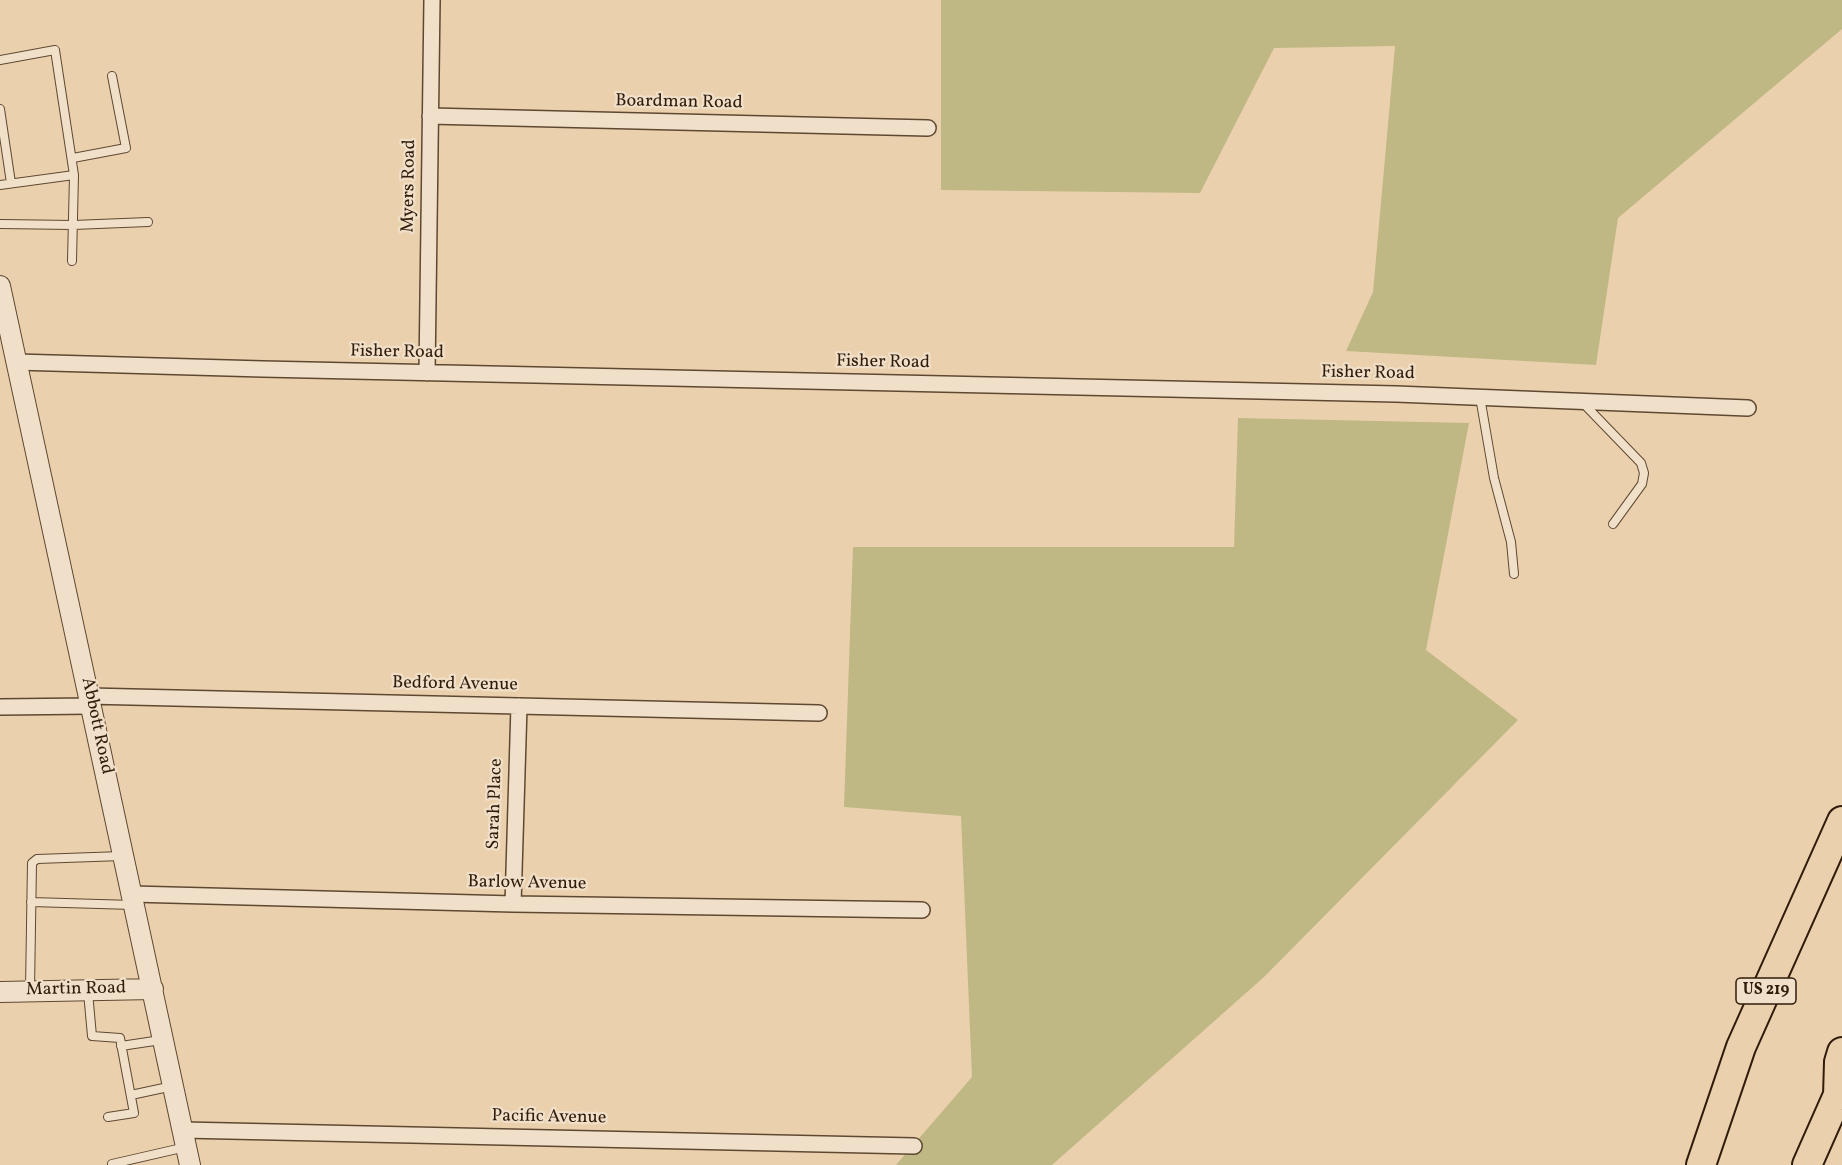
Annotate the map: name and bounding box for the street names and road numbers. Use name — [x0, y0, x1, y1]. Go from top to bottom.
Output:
street label: Boardman Road — [615, 91, 743, 115]
street label: Myers Road — [398, 139, 422, 233]
street label: Fisher Road — [350, 341, 444, 365]
street label: Fisher Road — [836, 351, 930, 375]
street label: Fisher Road — [1321, 362, 1415, 386]
street label: Bedford Avenue — [392, 673, 518, 697]
street label: Abbott Road — [75, 676, 117, 776]
street label: Sarah Place — [484, 758, 508, 850]
street label: Barlow Avenue — [467, 872, 587, 896]
street label: Martin Road — [26, 978, 126, 1002]
road number: US 219 — [1736, 978, 1796, 1004]
street label: Pacific Avenue — [491, 1106, 607, 1130]

